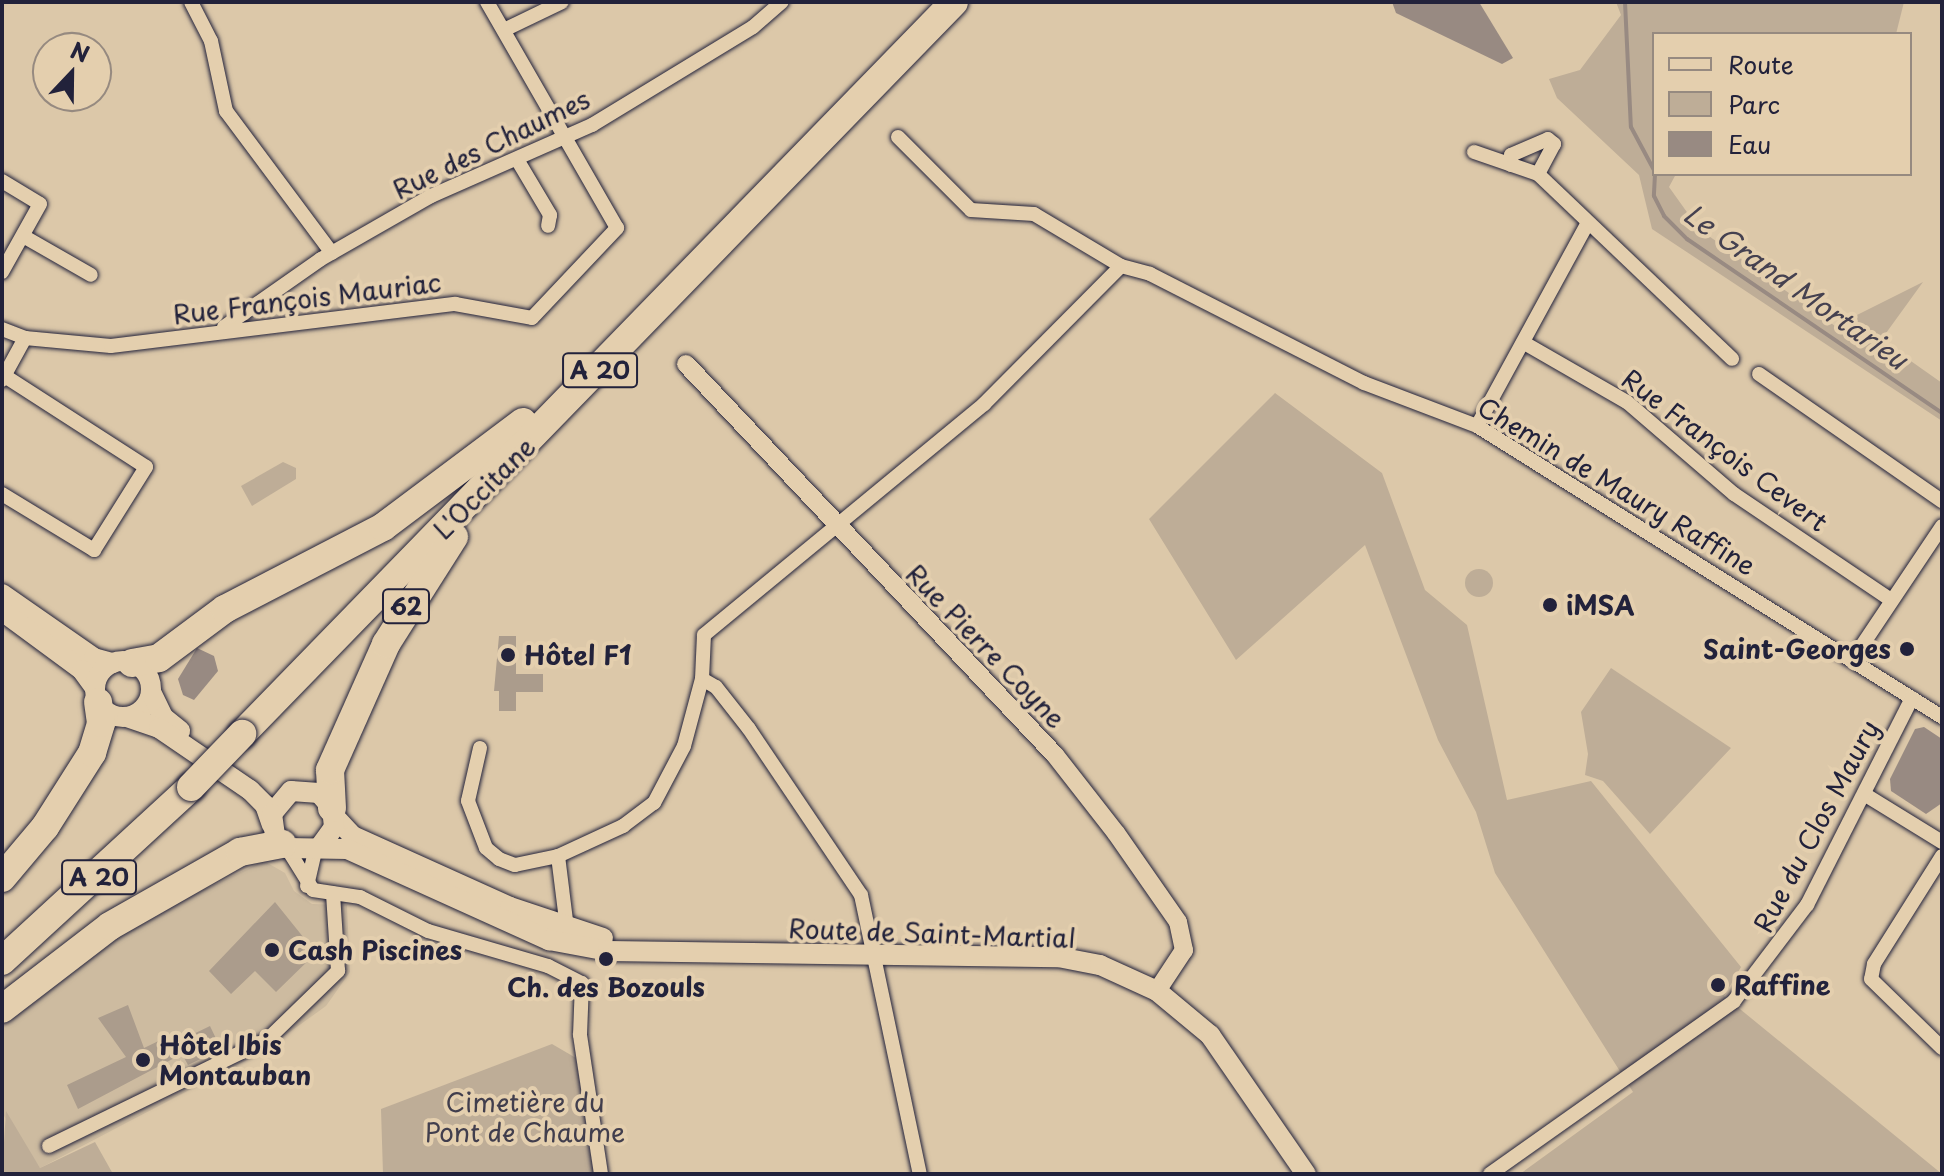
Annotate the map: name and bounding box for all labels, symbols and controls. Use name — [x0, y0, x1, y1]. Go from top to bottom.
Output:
north arrow — [32, 32, 112, 112]
legend — [1652, 32, 1912, 176]
text: N — [66, 33, 95, 70]
text: Route — [1728, 46, 1794, 82]
street label: Rue des Chaumes — [386, 82, 596, 206]
text: Parc — [1728, 86, 1780, 122]
text: Eau — [1728, 126, 1771, 162]
water label: Le Grand Mortarieu — [1677, 196, 1915, 376]
street label: Rue François Mauriac — [170, 266, 444, 330]
road number: A 20 — [560, 350, 640, 390]
street label: Rue François Cevert — [1615, 362, 1835, 538]
street label: Chemin de Maury Raffine — [1471, 390, 1763, 582]
street label: L'Occitane — [427, 431, 541, 545]
street label: Rue Pierre Coyne — [899, 557, 1073, 735]
road number: 62 — [380, 586, 432, 626]
place label: iMSA — [1566, 589, 1635, 621]
marker: iMSA — [1541, 596, 1559, 614]
place label: Saint-Georges — [1703, 633, 1891, 665]
place label: Hôtel F1 — [524, 639, 631, 671]
marker: Saint-Georges — [1898, 640, 1916, 658]
marker: Hôtel F1 — [499, 646, 517, 664]
street label: Rue du Clos Maury — [1746, 713, 1886, 939]
road number: A 20 — [59, 857, 139, 897]
street label: Route de Saint-Martial — [788, 912, 1076, 954]
place label: Cash Piscines — [288, 934, 463, 966]
marker: Cash Piscines — [263, 941, 281, 959]
marker: Ch. des Bozouls — [597, 950, 615, 968]
place label: Raffine — [1734, 969, 1831, 1001]
place label: Ch. des Bozouls — [506, 971, 706, 1003]
marker: Raffine — [1709, 976, 1727, 994]
place label: Hôtel Ibis Montauban — [159, 1029, 311, 1090]
marker: Hôtel Ibis Montauban — [134, 1051, 152, 1069]
park label: Cimetière du Pont de Chaume — [423, 1086, 627, 1148]

